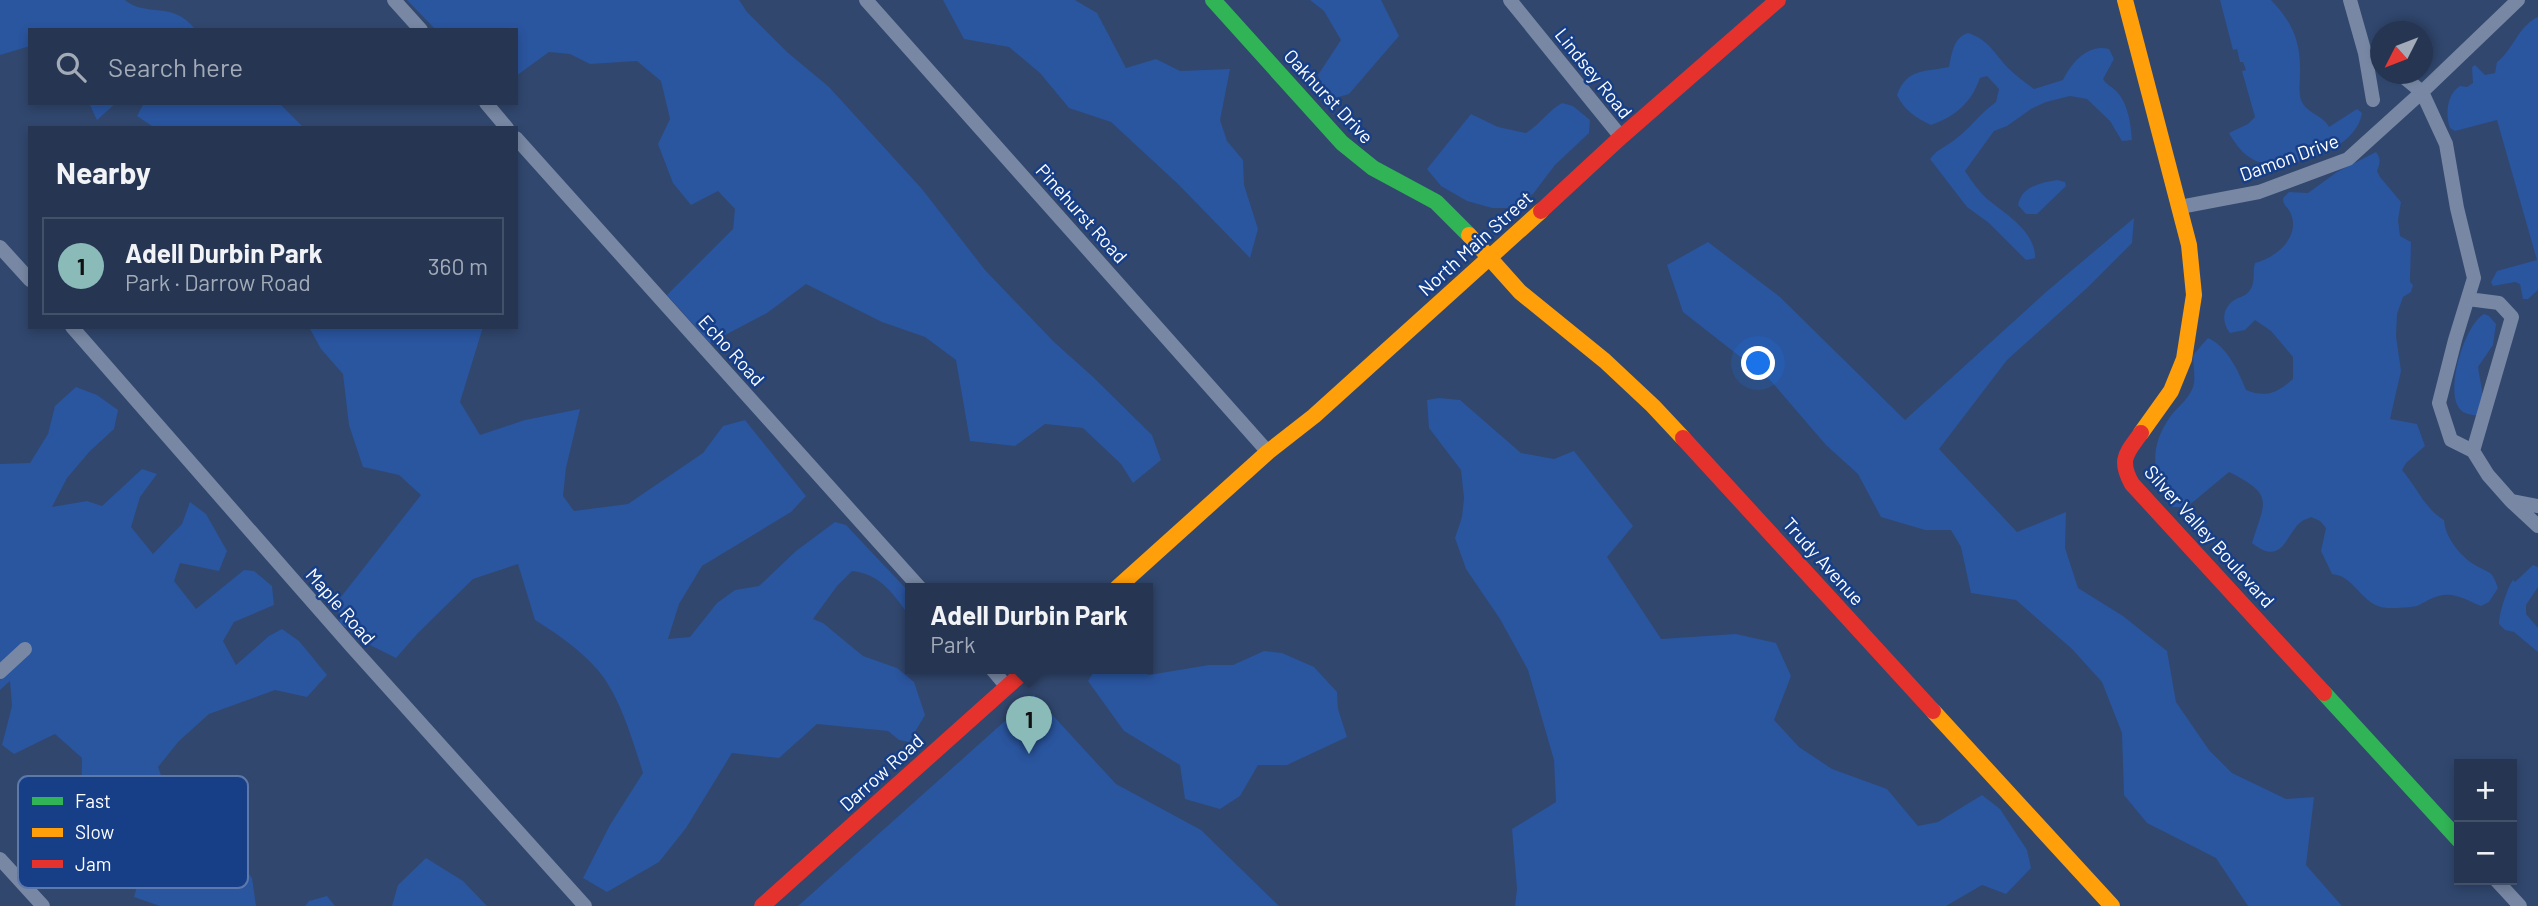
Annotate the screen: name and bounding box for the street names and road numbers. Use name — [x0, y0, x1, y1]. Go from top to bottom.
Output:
street label: Lindsey Road — [1551, 23, 1637, 123]
street label: Oakhurst Drive — [1280, 44, 1378, 148]
street label: Damon Drive — [2236, 128, 2342, 186]
street label: Pinehurst Road — [1031, 159, 1133, 267]
street label: North Main Street — [1413, 186, 1537, 300]
street label: Echo Road — [694, 310, 770, 390]
street label: Silver Valley Boulevard — [2140, 460, 2280, 612]
street label: Trudy Avenue — [1779, 512, 1869, 610]
street label: Maple Road — [301, 563, 381, 649]
street label: Darrow Road — [834, 728, 928, 816]

